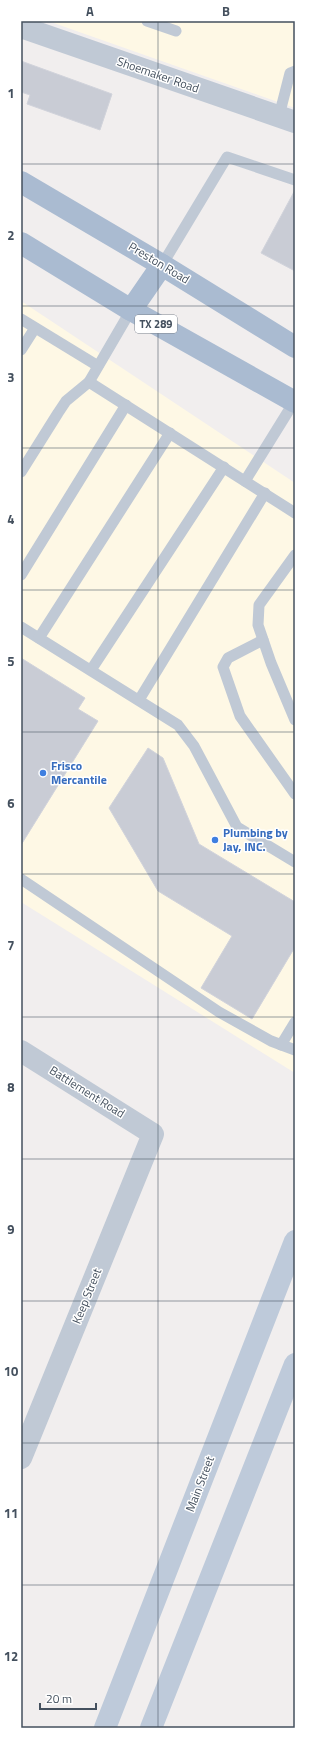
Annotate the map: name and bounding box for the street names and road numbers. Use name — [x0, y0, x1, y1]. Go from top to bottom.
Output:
street label: Shoemaker Road — [114, 52, 202, 97]
street label: Preston Road — [125, 237, 193, 288]
road number: TX 289 — [135, 315, 177, 333]
street label: Battlement Road — [46, 1061, 129, 1122]
street label: Keep Street — [67, 1264, 107, 1327]
street label: Main Street — [180, 1452, 219, 1515]

